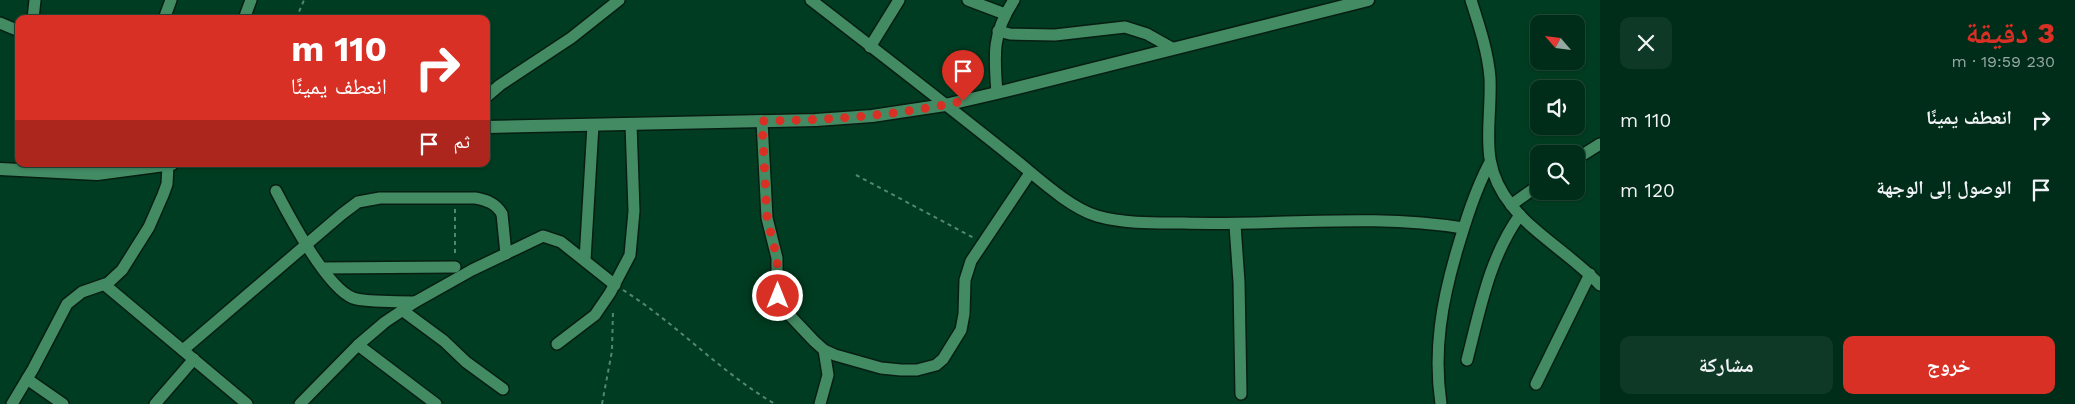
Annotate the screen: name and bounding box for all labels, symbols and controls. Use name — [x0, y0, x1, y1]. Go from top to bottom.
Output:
north arrow — [1530, 15, 1585, 70]
map controls — [1530, 15, 1585, 200]
text: 3 دقيقة — [1966, 15, 2055, 50]
button: close — [1620, 17, 1672, 69]
text: 110 m — [291, 28, 387, 70]
icon: right — [405, 35, 470, 100]
pin — [942, 50, 984, 101]
text: 230 m · 19:59 — [1951, 52, 2055, 71]
icon: arrive — [949, 57, 977, 85]
text: انعطف يمينًا — [291, 74, 387, 99]
button: sound — [1530, 80, 1585, 135]
text: انعطف يمينًا — [1926, 106, 2012, 129]
icon: right — [2027, 106, 2055, 134]
text: 110 m — [1620, 109, 1671, 132]
icon: arrive — [415, 130, 443, 158]
text: ثم — [453, 130, 470, 153]
button: search — [1530, 145, 1585, 200]
text: الوصول إلى الوجهة — [1876, 176, 2012, 199]
icon: arrive — [2027, 176, 2055, 204]
text: 120 m — [1620, 179, 1675, 202]
position arrow — [751, 269, 803, 321]
button: مشاركة — [1620, 336, 1833, 394]
button: خروج — [1843, 336, 2055, 394]

